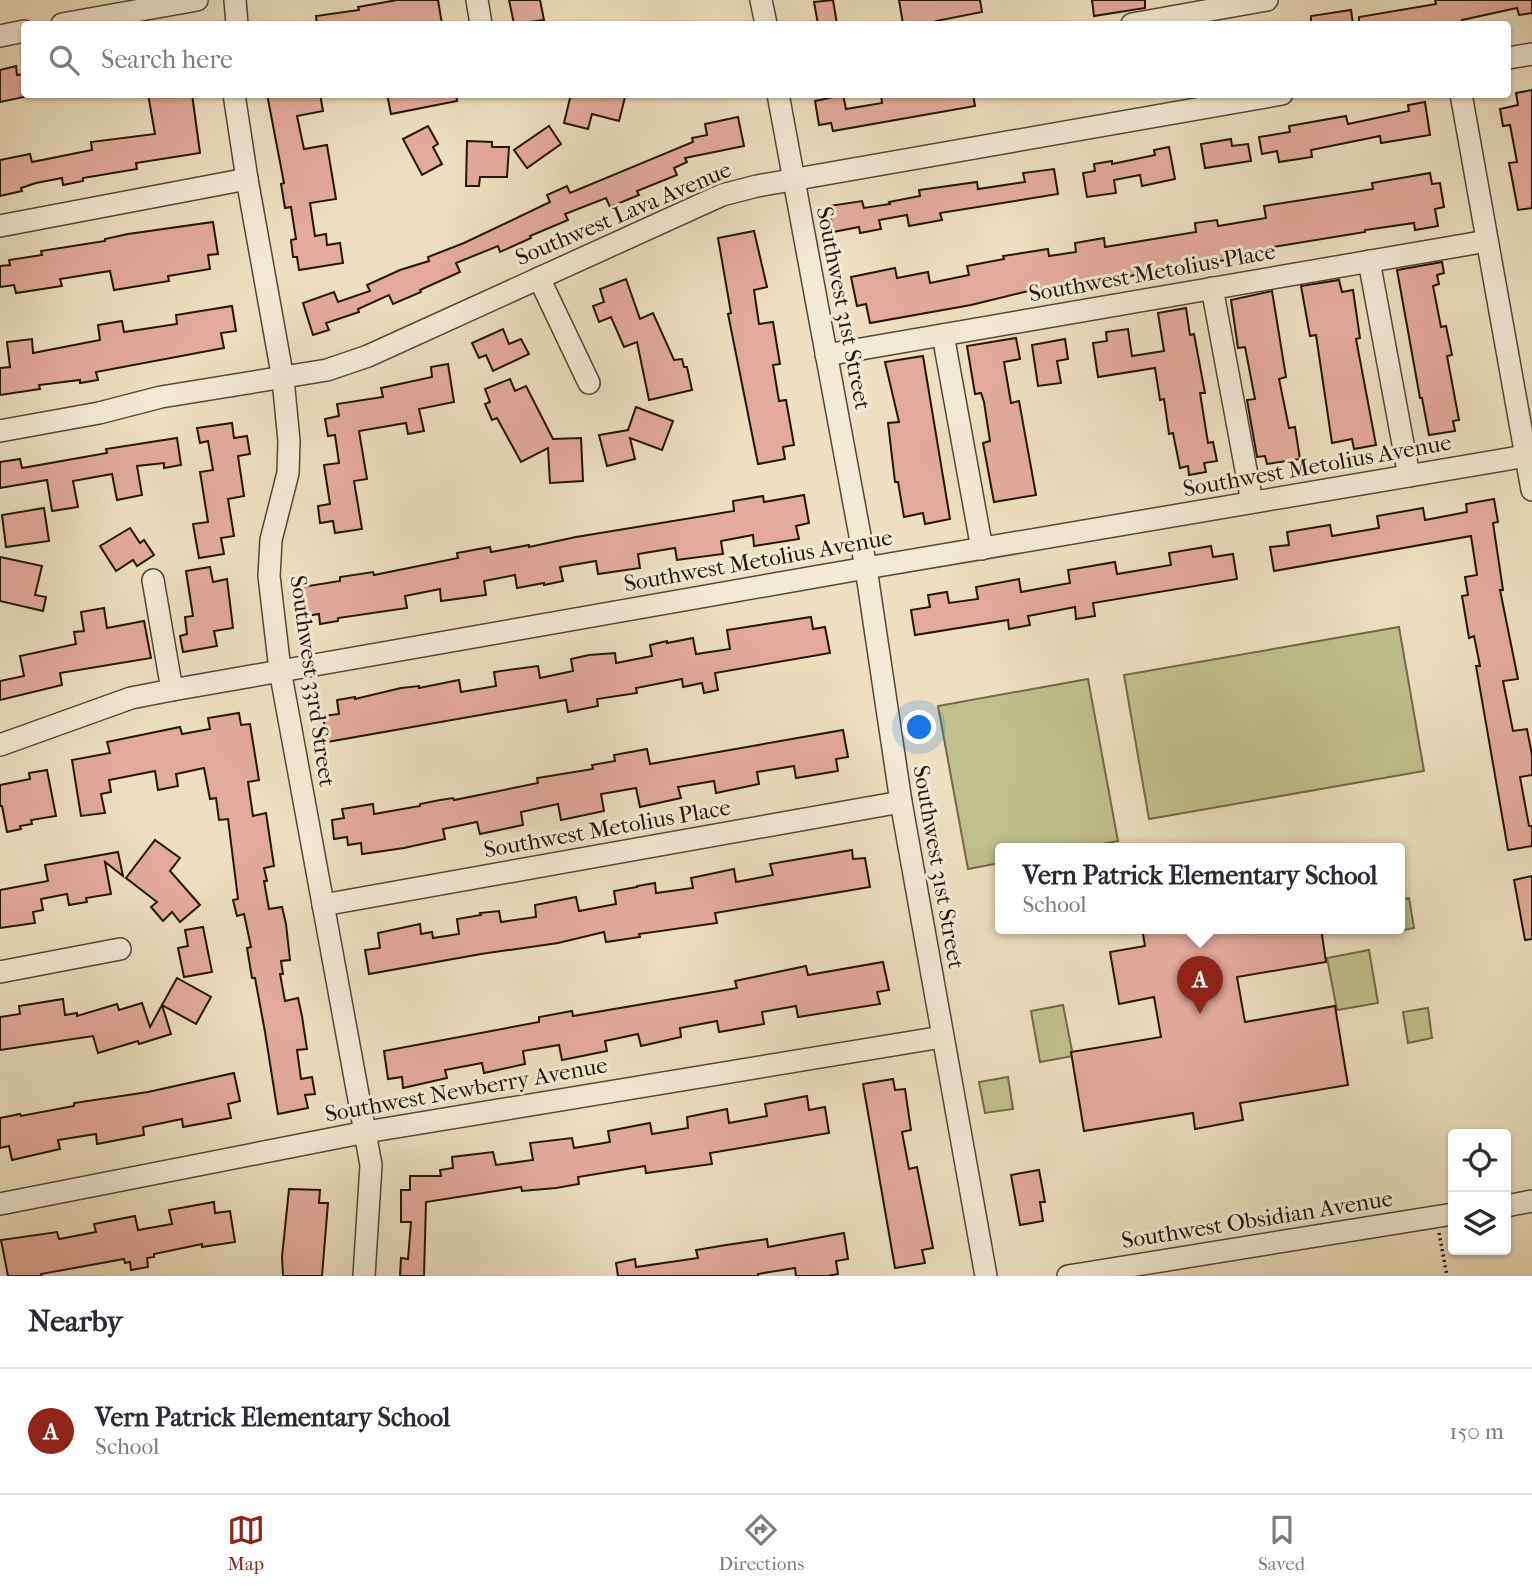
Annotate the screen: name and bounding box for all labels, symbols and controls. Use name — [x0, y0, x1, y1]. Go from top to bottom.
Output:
search box — [21, 21, 1511, 98]
icon: search — [45, 41, 83, 79]
text: Search here — [101, 44, 233, 75]
street label: Southwest Lava Avenue — [511, 156, 735, 271]
street label: Southwest 31st Street — [811, 204, 876, 412]
street label: Southwest Metolius Place — [1027, 237, 1278, 308]
street label: Southwest Metolius Avenue — [1181, 429, 1453, 502]
street label: Southwest Metolius Avenue — [622, 524, 894, 597]
street label: Southwest 33rd Street — [284, 574, 341, 788]
your location — [902, 710, 936, 744]
street label: Southwest 31st Street — [907, 763, 970, 971]
street label: Southwest Metolius Place — [482, 793, 733, 864]
popup — [995, 843, 1405, 934]
text: Vern Patrick Elementary School — [1022, 860, 1378, 891]
text: School — [1022, 891, 1087, 918]
pin: A — [1177, 956, 1223, 1014]
street label: Southwest Newberry Avenue — [323, 1051, 609, 1128]
map controls — [1448, 1129, 1511, 1255]
button: locate — [1448, 1129, 1511, 1192]
street label: Southwest Obsidian Avenue — [1119, 1185, 1395, 1254]
button: layers — [1448, 1192, 1511, 1255]
text: Nearby — [28, 1304, 123, 1339]
text: Vern Patrick Elementary School — [95, 1402, 450, 1433]
text: A — [44, 1418, 58, 1445]
text: 150 m — [1449, 1418, 1504, 1445]
text: School — [95, 1433, 159, 1460]
tab: Map — [227, 1511, 265, 1575]
tab: Directions — [719, 1511, 804, 1575]
tab: Saved — [1258, 1511, 1305, 1575]

